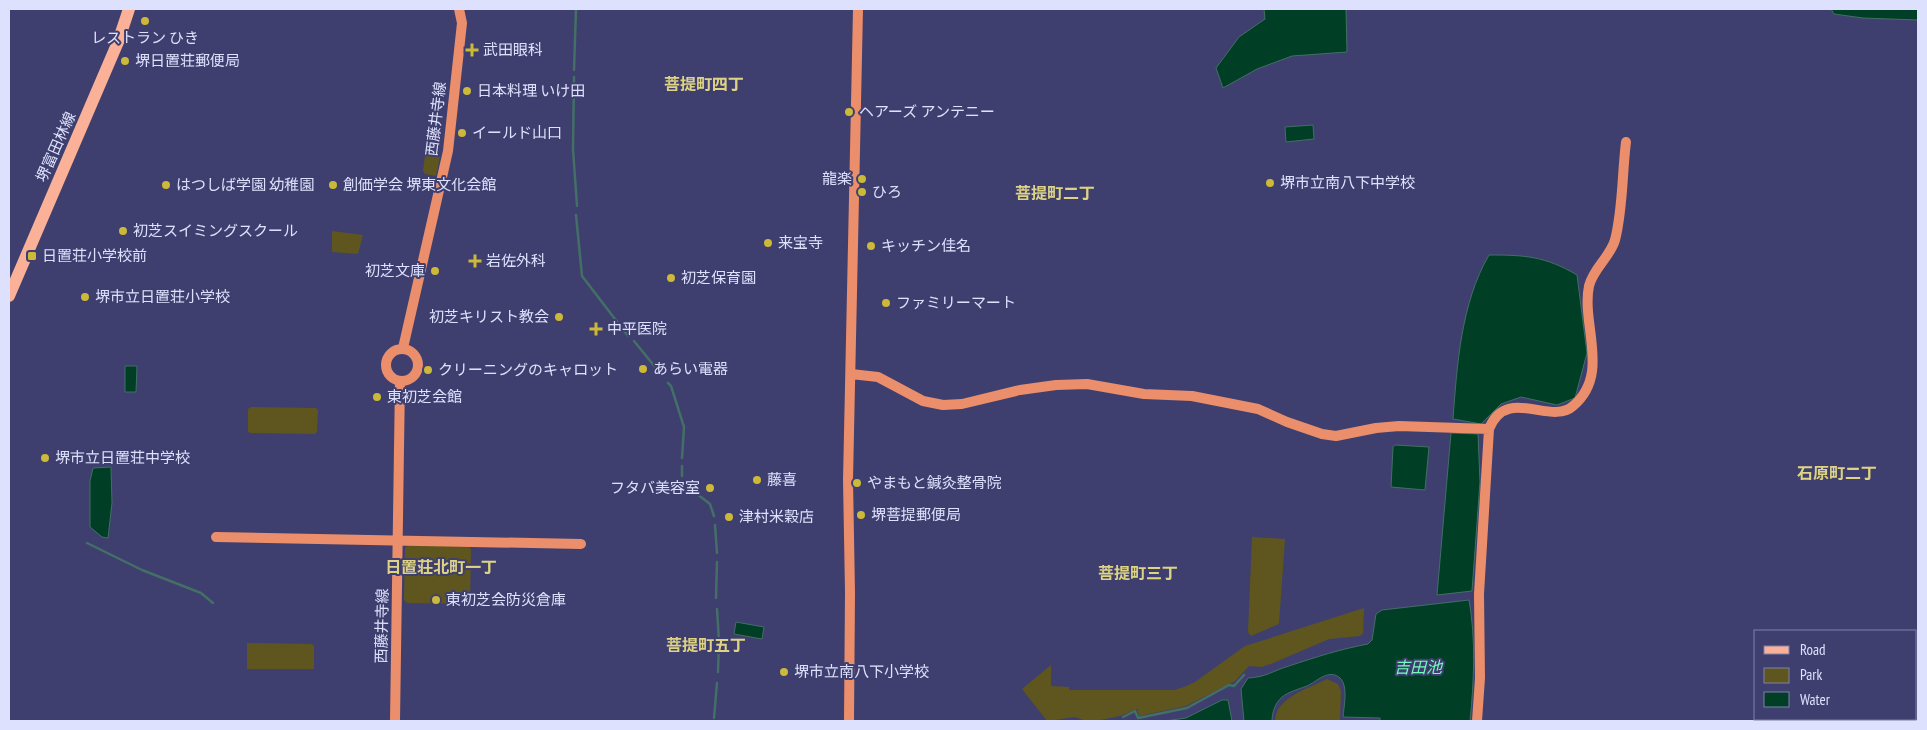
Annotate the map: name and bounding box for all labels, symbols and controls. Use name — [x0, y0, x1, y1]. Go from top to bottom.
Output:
marker: レストラン ひき — [139, 15, 151, 27]
place label: レストラン ひき — [91, 28, 199, 47]
place label: 武田眼科 — [483, 40, 543, 59]
marker: 武田眼科 — [465, 43, 479, 57]
place label: 堺日置荘郵便局 — [135, 51, 240, 70]
marker: 堺日置荘郵便局 — [119, 55, 131, 67]
district label: 菩提町四丁 — [664, 74, 744, 94]
street label: 西藤井寺線 — [422, 81, 450, 157]
place label: 日本料理 いけ田 — [477, 81, 585, 100]
marker: 日本料理 いけ田 — [461, 85, 473, 97]
place label: ヘアーズ アンテニー — [859, 102, 995, 121]
marker: ヘアーズ アンテニー — [843, 106, 855, 118]
street label: 堺富田林線 — [32, 109, 79, 185]
place label: イールド山口 — [472, 123, 562, 142]
marker: イールド山口 — [456, 127, 468, 139]
place label: 龍楽 — [822, 169, 852, 188]
marker: 龍楽 — [856, 173, 868, 185]
place label: 堺市立南八下中学校 — [1280, 173, 1415, 192]
place label: はつしば学園 幼稚園 — [176, 175, 314, 194]
place label: 創価学会 堺東文化会館 — [343, 175, 496, 194]
marker: 堺市立南八下中学校 — [1264, 177, 1276, 189]
marker: はつしば学園 幼稚園 — [160, 179, 172, 191]
marker: 創価学会 堺東文化会館 — [327, 179, 339, 191]
place label: ひろ — [872, 182, 902, 201]
district label: 菩提町二丁 — [1015, 183, 1095, 203]
marker: ひろ — [856, 186, 868, 198]
place label: 初芝スイミングスクール — [133, 221, 298, 240]
marker: 初芝スイミングスクール — [117, 225, 129, 237]
place label: 来宝寺 — [778, 233, 823, 252]
place label: キッチン佳名 — [881, 236, 971, 255]
marker: 来宝寺 — [762, 237, 774, 249]
marker: キッチン佳名 — [865, 240, 877, 252]
place label: 日置荘小学校前 — [42, 246, 147, 265]
marker: 日置荘小学校前 — [26, 250, 38, 262]
place label: 岩佐外科 — [486, 251, 546, 270]
marker: 岩佐外科 — [468, 254, 482, 268]
place label: 初芝文庫 — [365, 261, 425, 280]
marker: 初芝文庫 — [429, 265, 441, 277]
place label: 初芝保育園 — [681, 268, 756, 287]
marker: 初芝保育園 — [665, 272, 677, 284]
place label: 堺市立日置荘小学校 — [95, 287, 230, 306]
marker: 堺市立日置荘小学校 — [79, 291, 91, 303]
place label: ファミリーマート — [896, 293, 1016, 312]
marker: ファミリーマート — [880, 297, 892, 309]
place label: 初芝キリスト教会 — [429, 307, 549, 326]
marker: 初芝キリスト教会 — [553, 311, 565, 323]
place label: 中平医院 — [607, 319, 667, 338]
marker: 中平医院 — [589, 322, 603, 336]
place label: あらい電器 — [653, 359, 728, 378]
place label: クリーニングのキャロット — [438, 360, 618, 379]
marker: あらい電器 — [637, 363, 649, 375]
marker: クリーニングのキャロット — [422, 364, 434, 376]
place label: 東初芝会館 — [387, 387, 462, 406]
marker: 東初芝会館 — [371, 391, 383, 403]
place label: 堺市立日置荘中学校 — [55, 448, 190, 467]
marker: 堺市立日置荘中学校 — [39, 452, 51, 464]
district label: 石原町二丁 — [1797, 463, 1877, 483]
place label: 藤喜 — [767, 470, 797, 489]
place label: やまもと鍼灸整骨院 — [867, 473, 1002, 492]
marker: 藤喜 — [751, 474, 763, 486]
marker: やまもと鍼灸整骨院 — [851, 477, 863, 489]
place label: フタバ美容室 — [610, 478, 700, 497]
marker: フタバ美容室 — [704, 482, 716, 494]
place label: 堺菩提郵便局 — [871, 505, 961, 524]
place label: 津村米穀店 — [739, 507, 814, 526]
marker: 堺菩提郵便局 — [855, 509, 867, 521]
marker: 津村米穀店 — [723, 511, 735, 523]
district label: 日置荘北町一丁 — [385, 557, 497, 577]
district label: 菩提町三丁 — [1098, 563, 1178, 583]
street label: 西藤井寺線 — [371, 588, 392, 664]
place label: 東初芝会防災倉庫 — [446, 590, 566, 609]
marker: 東初芝会防災倉庫 — [430, 594, 442, 606]
legend — [1754, 630, 1917, 720]
district label: 菩提町五丁 — [666, 635, 746, 655]
text: Road — [1800, 640, 1826, 659]
water label: 吉田池 — [1394, 657, 1444, 677]
place label: 堺市立南八下小学校 — [794, 662, 929, 681]
text: Park — [1800, 665, 1822, 684]
marker: 堺市立南八下小学校 — [778, 666, 790, 678]
text: Water — [1800, 690, 1831, 709]

